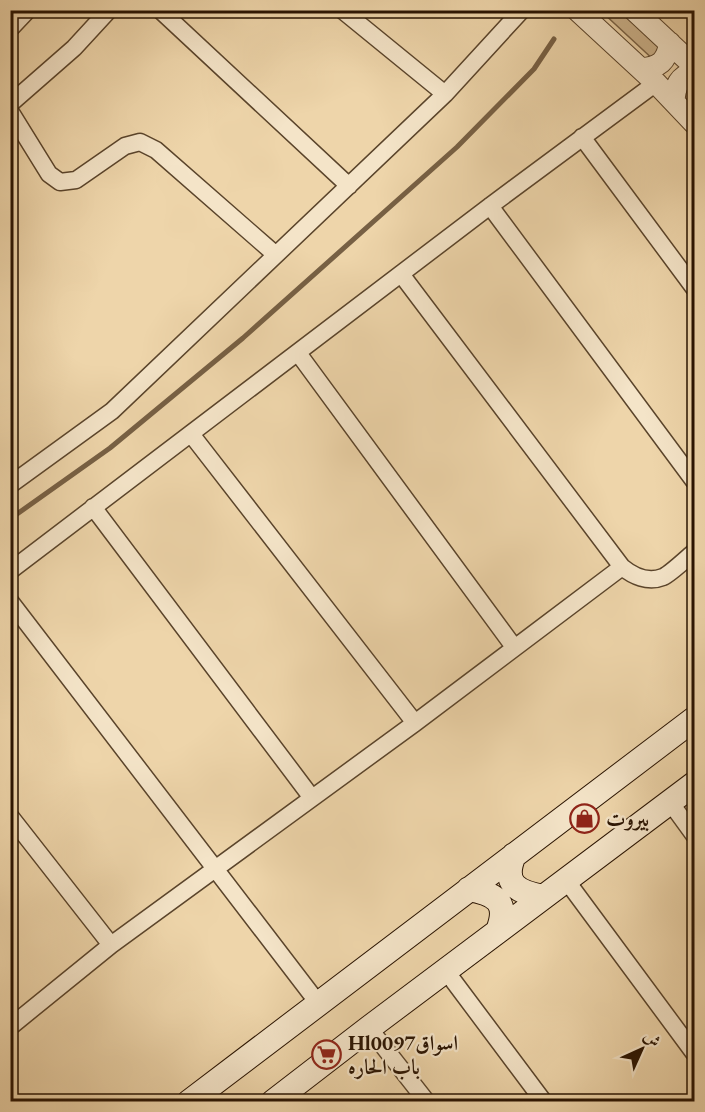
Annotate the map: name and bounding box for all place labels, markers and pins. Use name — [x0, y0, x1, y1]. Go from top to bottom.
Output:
shop icon: بيروت — [569, 802, 601, 834]
place label: بيروت — [606, 805, 649, 832]
place label: Hl0097اسواق باب الحاره — [348, 1029, 458, 1080]
supermarket icon: Hl0097اسواق باب الحاره — [311, 1038, 343, 1070]

